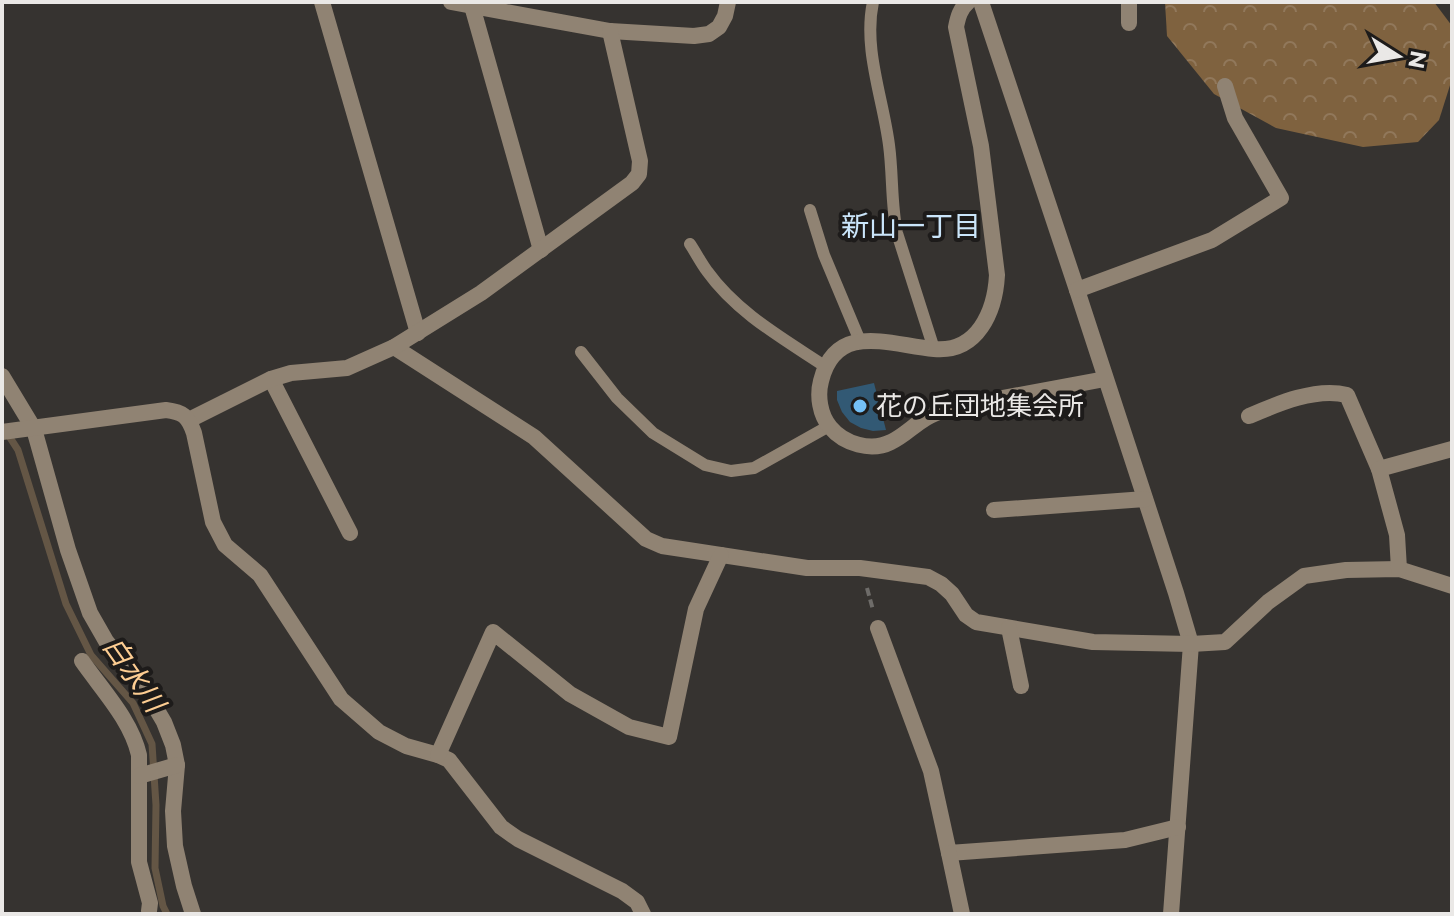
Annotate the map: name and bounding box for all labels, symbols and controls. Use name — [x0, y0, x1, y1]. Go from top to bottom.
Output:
north arrow — [1358, 16, 1438, 96]
text: N — [1402, 48, 1432, 71]
district label: 新山一丁目 — [841, 209, 981, 243]
place label: 花の丘団地集会所 — [876, 390, 1084, 422]
marker: 花の丘団地集会所 — [851, 397, 869, 415]
water label: 白水川 — [96, 630, 174, 721]

